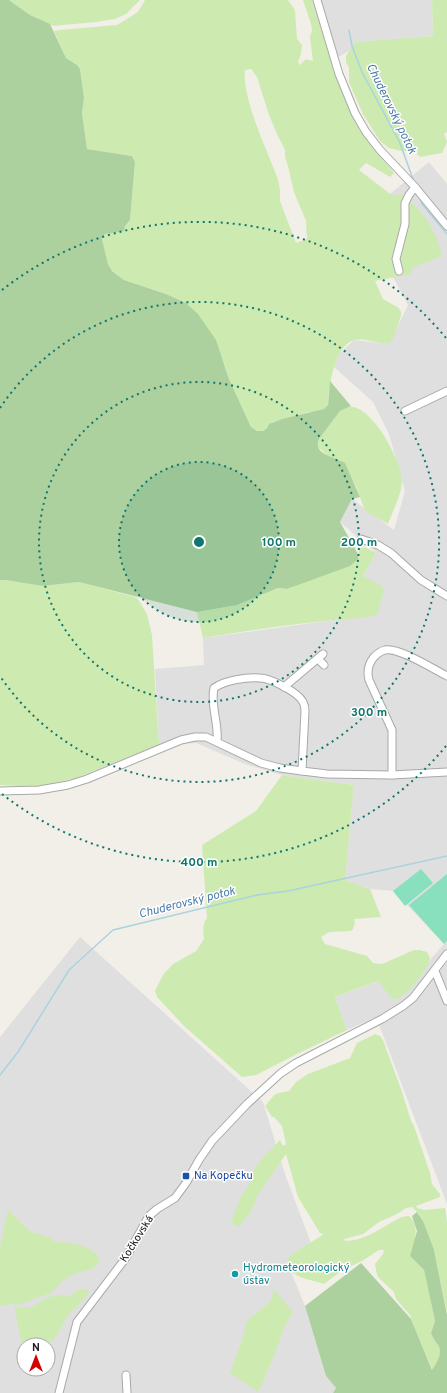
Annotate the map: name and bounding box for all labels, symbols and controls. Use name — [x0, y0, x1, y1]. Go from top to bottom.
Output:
water label: Chuderovský potok — [362, 61, 420, 158]
centre of rings — [192, 535, 206, 549]
text: 100 m — [262, 535, 296, 551]
text: 200 m — [341, 535, 377, 551]
text: 300 m — [351, 705, 387, 721]
text: 400 m — [180, 855, 218, 871]
water label: Chuderovský potok — [137, 883, 238, 923]
place label: Na Kopečku — [194, 1169, 253, 1183]
marker: Na Kopečku — [181, 1171, 191, 1181]
street label: Kočkovská — [117, 1213, 157, 1265]
place label: Hydrometeorologický ústav — [243, 1261, 350, 1288]
marker: Hydrometeorologický ústav — [230, 1269, 240, 1279]
north arrow — [16, 1337, 56, 1377]
text: N — [32, 1341, 40, 1355]

